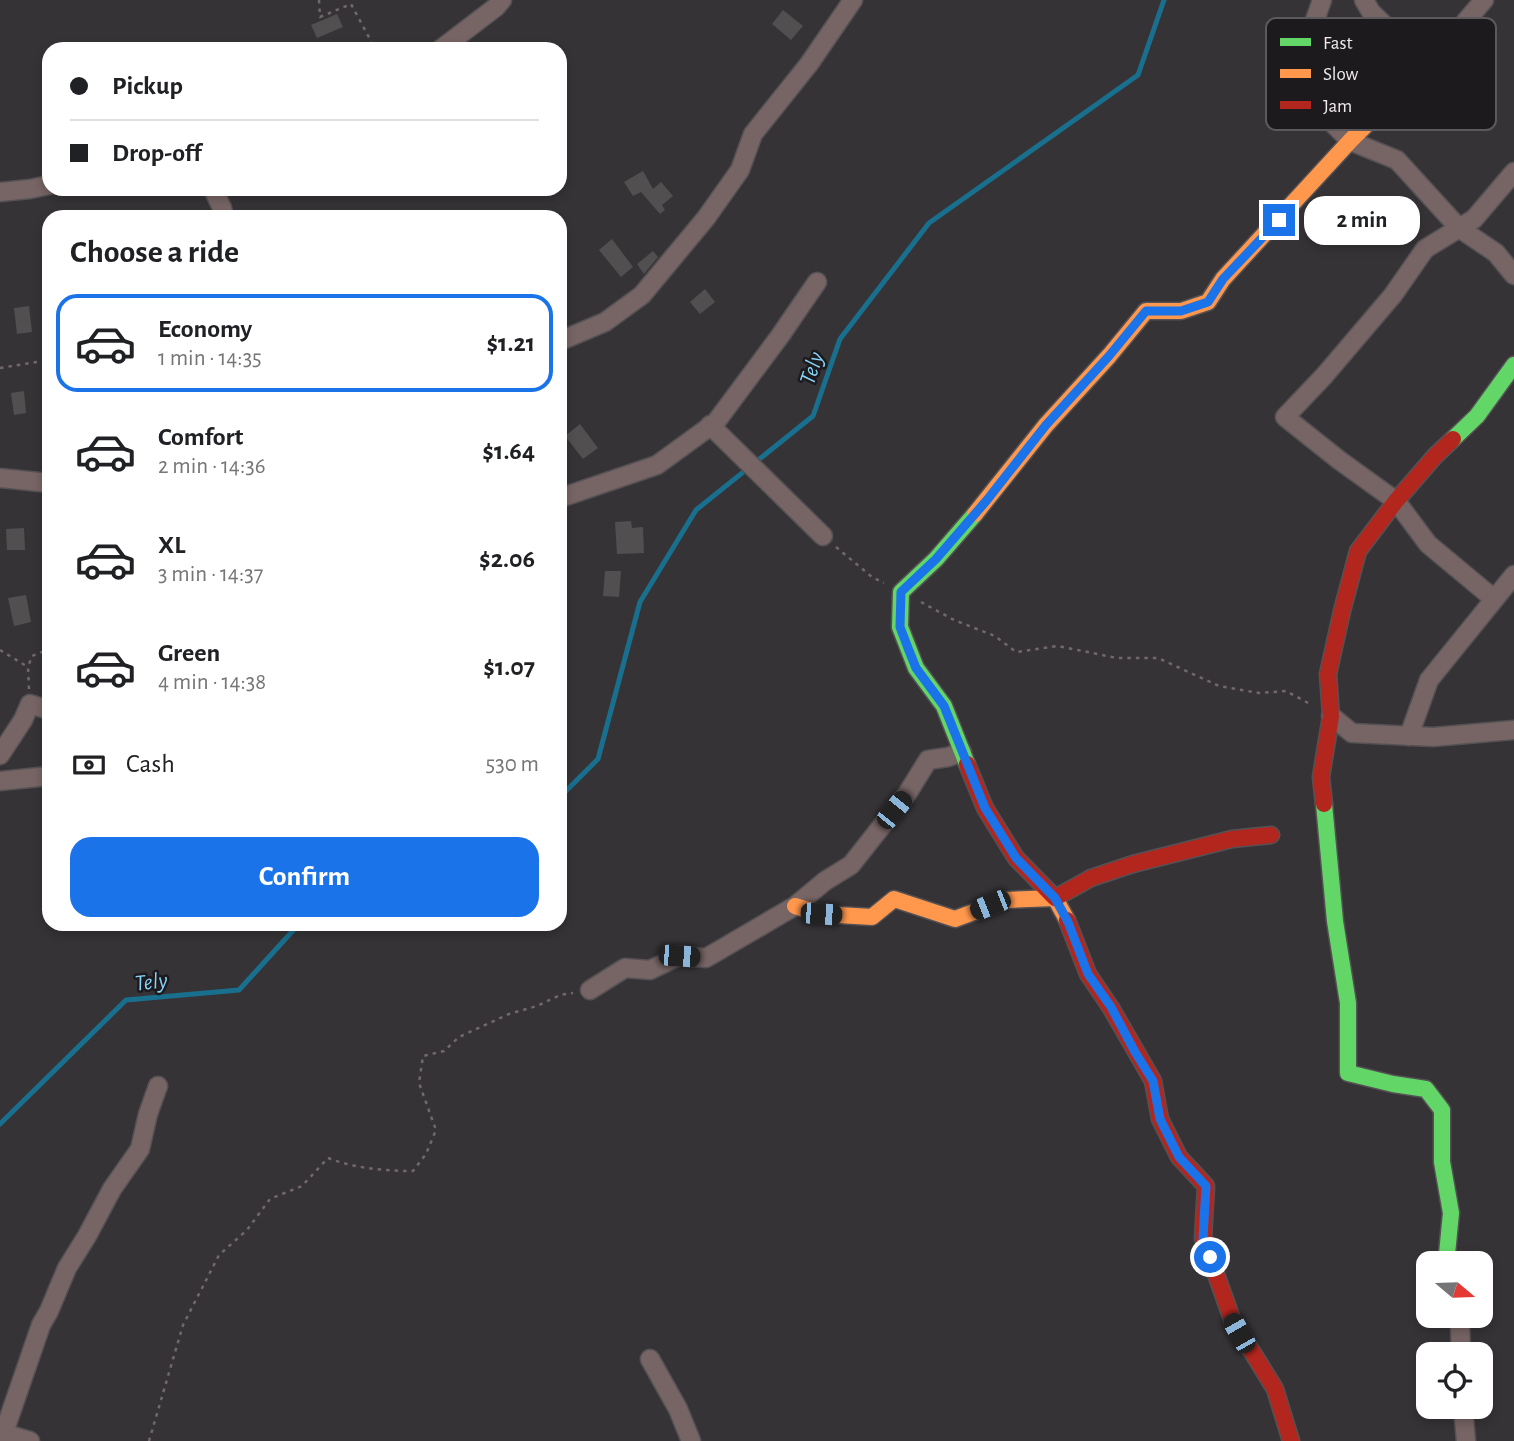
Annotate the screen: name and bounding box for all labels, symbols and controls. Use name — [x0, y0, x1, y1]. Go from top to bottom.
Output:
legend — [1266, 18, 1496, 130]
text: Fast — [1323, 34, 1353, 53]
text: Slow — [1323, 65, 1359, 84]
text: Pickup — [112, 73, 183, 99]
text: Jam — [1323, 97, 1352, 116]
text: Drop-off — [112, 140, 201, 166]
callout: 2 min — [1304, 196, 1419, 244]
route end — [1263, 204, 1295, 236]
text: 2 min — [1336, 209, 1388, 232]
text: Choose a ride — [70, 236, 239, 268]
icon: car — [74, 312, 137, 375]
text: Economy — [158, 316, 252, 342]
text: $1.21 — [486, 330, 535, 356]
text: 1 min · 14:35 — [158, 347, 262, 370]
water label: Tely — [796, 349, 829, 388]
icon: car — [74, 420, 137, 483]
text: Comfort — [158, 424, 243, 450]
text: $1.64 — [482, 438, 535, 464]
text: 2 min · 14:36 — [158, 455, 265, 478]
icon: car — [74, 528, 137, 591]
text: XL — [158, 532, 185, 558]
text: $2.06 — [479, 546, 535, 572]
text: 3 min · 14:37 — [158, 563, 263, 586]
icon: car — [74, 636, 137, 699]
text: Green — [158, 640, 220, 666]
text: $1.07 — [483, 654, 535, 680]
text: 4 min · 14:38 — [158, 671, 266, 694]
icon: cash — [70, 746, 108, 784]
text: Cash — [126, 751, 175, 777]
text: 530 m — [486, 753, 539, 776]
car — [873, 787, 916, 833]
button: Confirm — [70, 837, 539, 917]
car — [967, 887, 1014, 923]
car — [800, 902, 843, 926]
car — [658, 944, 701, 968]
water label: Tely — [134, 969, 169, 996]
route start — [1194, 1241, 1226, 1273]
north arrow — [1416, 1251, 1493, 1328]
map controls — [1416, 1251, 1493, 1419]
car — [1220, 1310, 1259, 1356]
button: locate — [1416, 1342, 1493, 1419]

